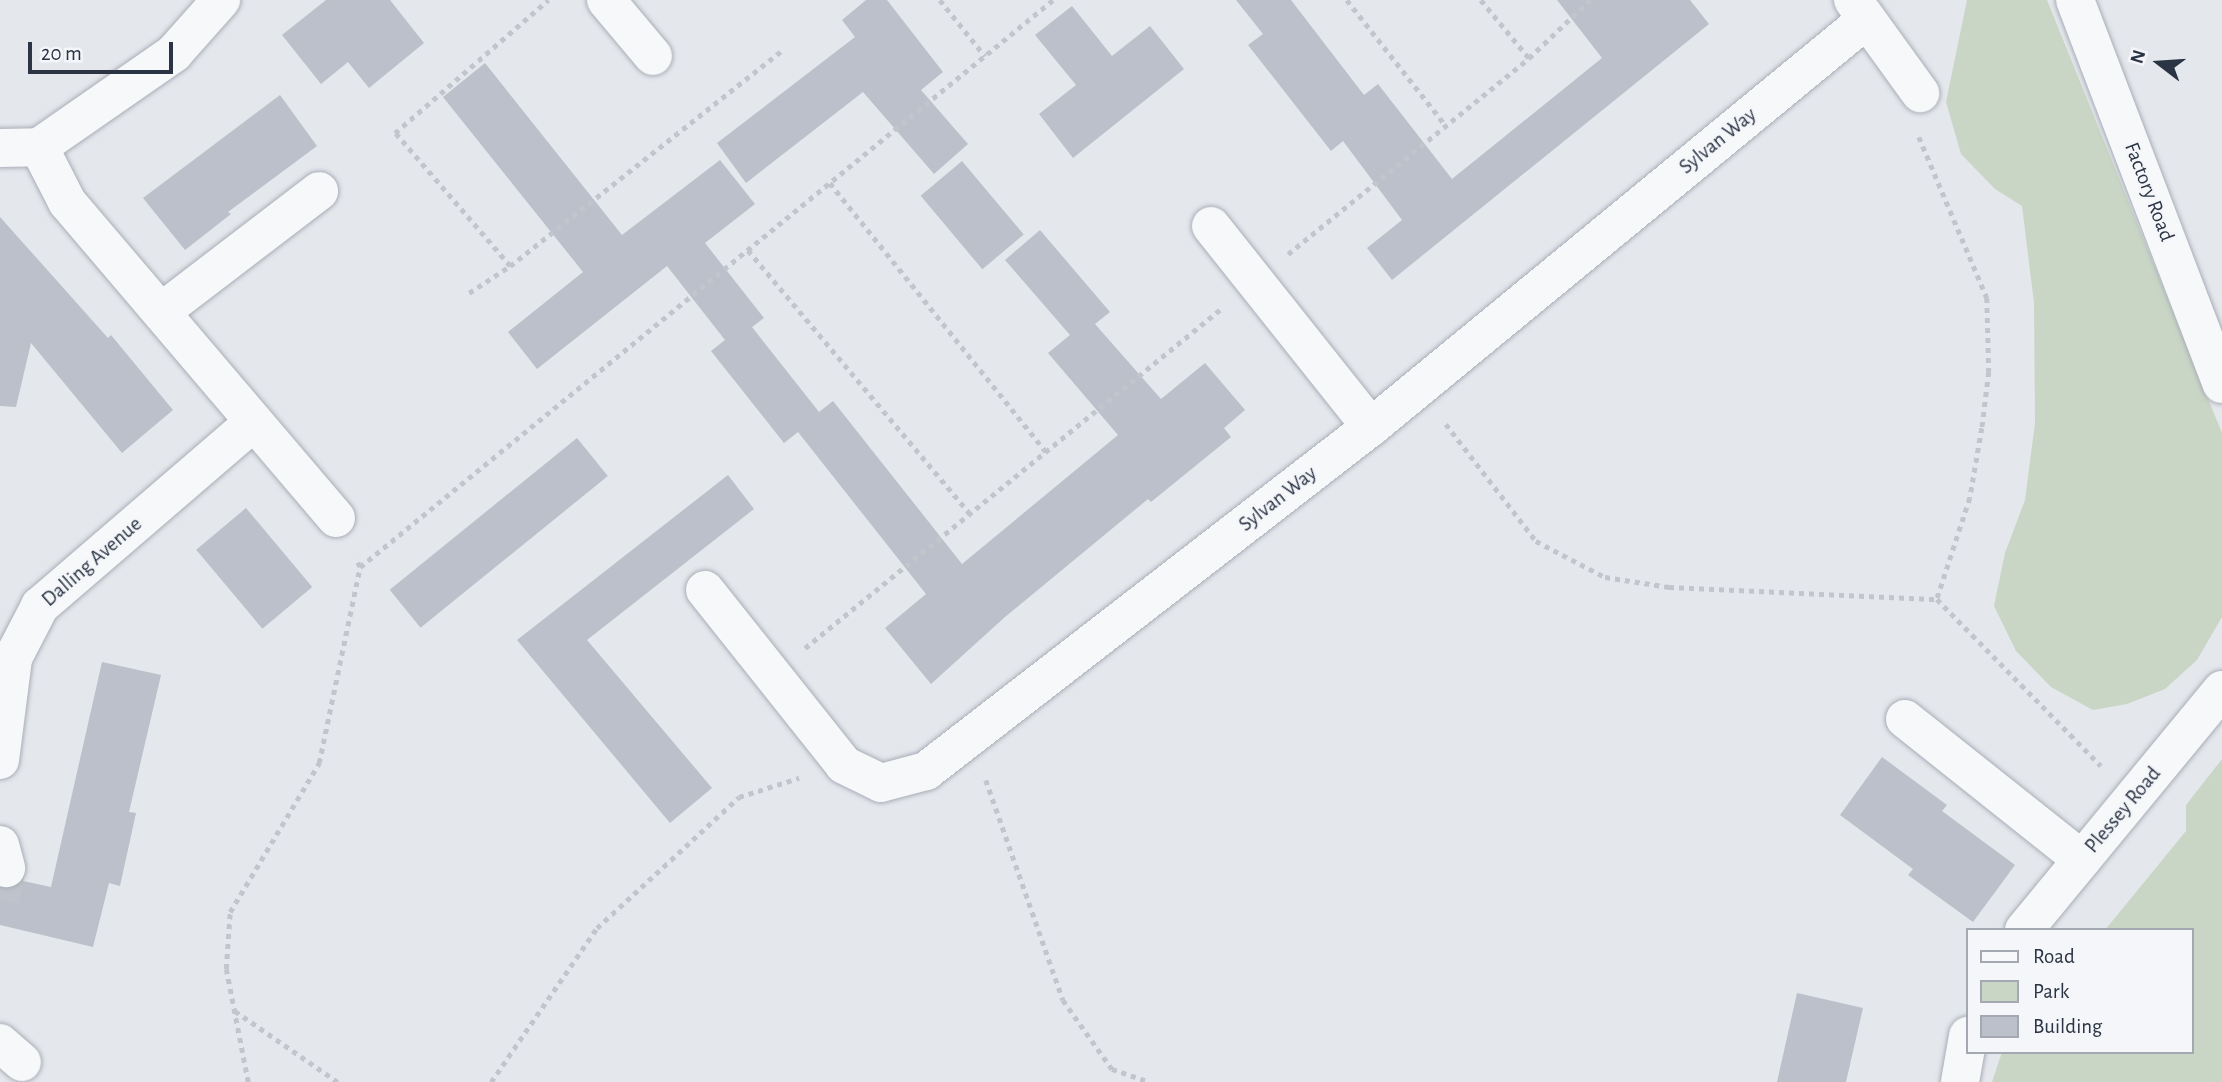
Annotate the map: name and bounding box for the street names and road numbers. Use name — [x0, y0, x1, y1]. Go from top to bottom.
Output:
street label: Sylvan Way — [1674, 102, 1762, 180]
street label: Factory Road — [2119, 139, 2179, 245]
street label: Sylvan Way — [1234, 461, 1322, 537]
street label: Dalling Avenue — [37, 512, 147, 612]
street label: Plessey Road — [2080, 762, 2166, 858]

